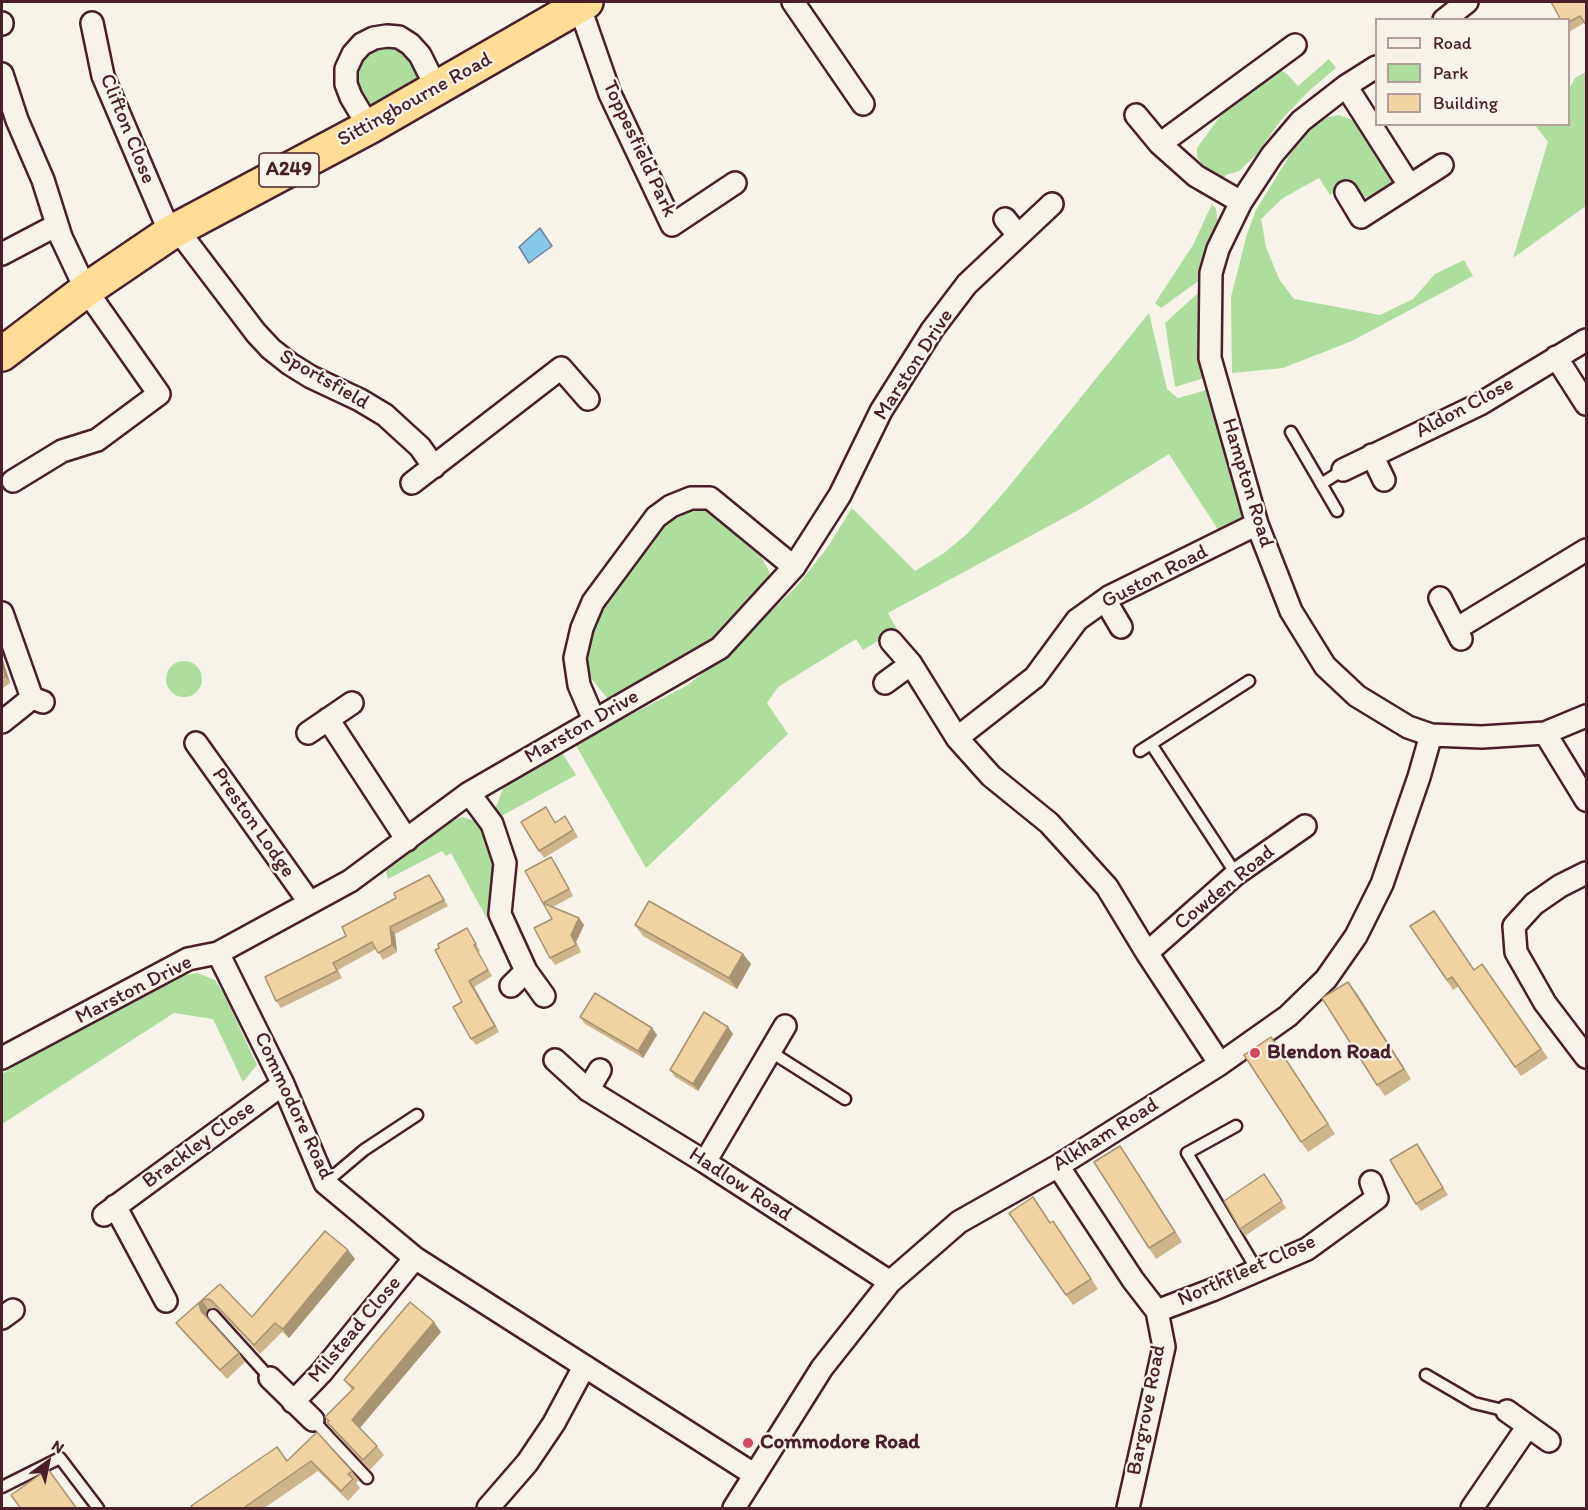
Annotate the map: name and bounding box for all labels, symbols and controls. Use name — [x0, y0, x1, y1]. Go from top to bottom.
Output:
legend — [1375, 18, 1570, 126]
text: Road — [1433, 32, 1472, 54]
street label: Sittingbourne Road — [333, 47, 497, 153]
text: Park — [1433, 62, 1468, 84]
street label: Clifton Close — [94, 70, 160, 188]
street label: Toppesfield Park — [596, 77, 682, 221]
text: Building — [1433, 92, 1498, 114]
road number: A249 — [259, 153, 319, 187]
street label: Marston Drive — [869, 305, 959, 425]
street label: Sportsfield — [275, 344, 373, 416]
street label: Aldon Close — [1412, 372, 1518, 444]
street label: Hampton Road — [1215, 415, 1279, 551]
street label: Guston Road — [1098, 539, 1212, 615]
street label: Marston Drive — [520, 684, 644, 770]
street label: Preston Lodge — [206, 763, 300, 883]
street label: Cowden Road — [1170, 840, 1280, 936]
street label: Marston Drive — [71, 950, 197, 1030]
street label: Commodore Road — [248, 1028, 338, 1184]
place label: Blendon Road — [1267, 1040, 1392, 1066]
marker: Blendon Road — [1248, 1046, 1262, 1060]
street label: Alkham Road — [1049, 1093, 1163, 1177]
street label: Brackley Close — [138, 1096, 260, 1194]
street label: Hadlow Road — [684, 1142, 796, 1228]
street label: Northfleet Close — [1174, 1229, 1320, 1313]
street label: Milstead Close — [303, 1271, 407, 1389]
street label: Bargrove Road — [1122, 1343, 1172, 1477]
place label: Commodore Road — [760, 1430, 920, 1456]
north arrow — [18, 1432, 78, 1492]
text: N — [48, 1436, 68, 1457]
marker: Commodore Road — [741, 1436, 755, 1450]

